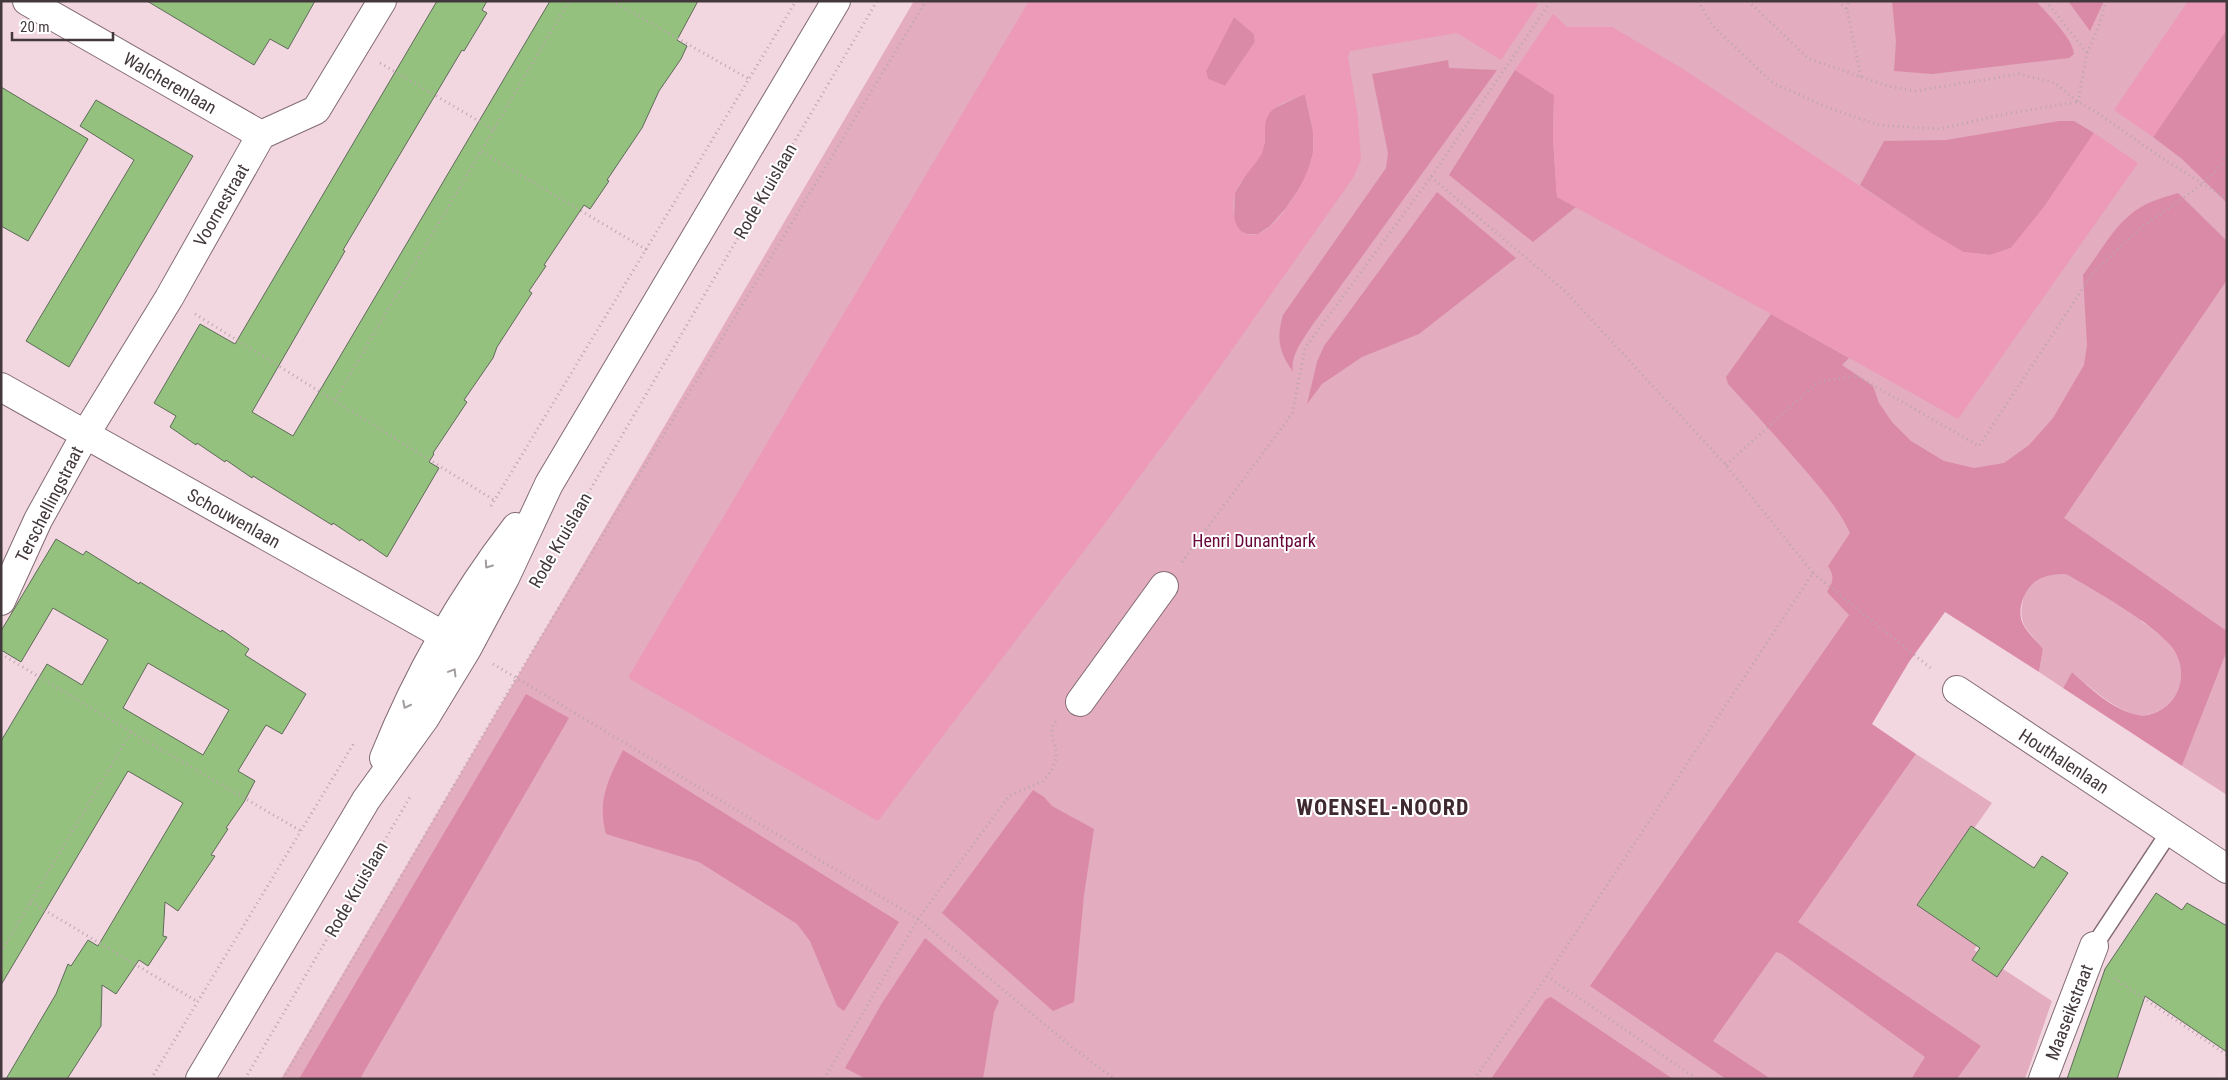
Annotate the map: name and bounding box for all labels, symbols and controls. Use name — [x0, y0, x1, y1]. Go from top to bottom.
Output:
scale bar — [12, 10, 114, 42]
text: 20 m — [20, 18, 50, 36]
street label: Walcherenlaan — [120, 48, 220, 118]
street label: Rode Kruislaan — [729, 140, 801, 242]
street label: Voornestraat — [189, 160, 253, 250]
street label: Terschellingstraat — [11, 443, 87, 565]
street label: Schouwenlaan — [184, 484, 284, 552]
street label: Rode Kruislaan — [524, 489, 596, 591]
park label: Henri Dunantpark — [1192, 530, 1316, 551]
one-way arrow — [485, 559, 494, 569]
one-way arrow — [446, 669, 456, 678]
one-way arrow — [402, 700, 412, 709]
street label: Houthalenlaan — [2015, 724, 2113, 798]
district label: WOENSEL-NOORD — [1297, 795, 1469, 820]
street label: Rode Kruislaan — [320, 838, 392, 940]
street label: Maaseikstraat — [2041, 961, 2097, 1063]

